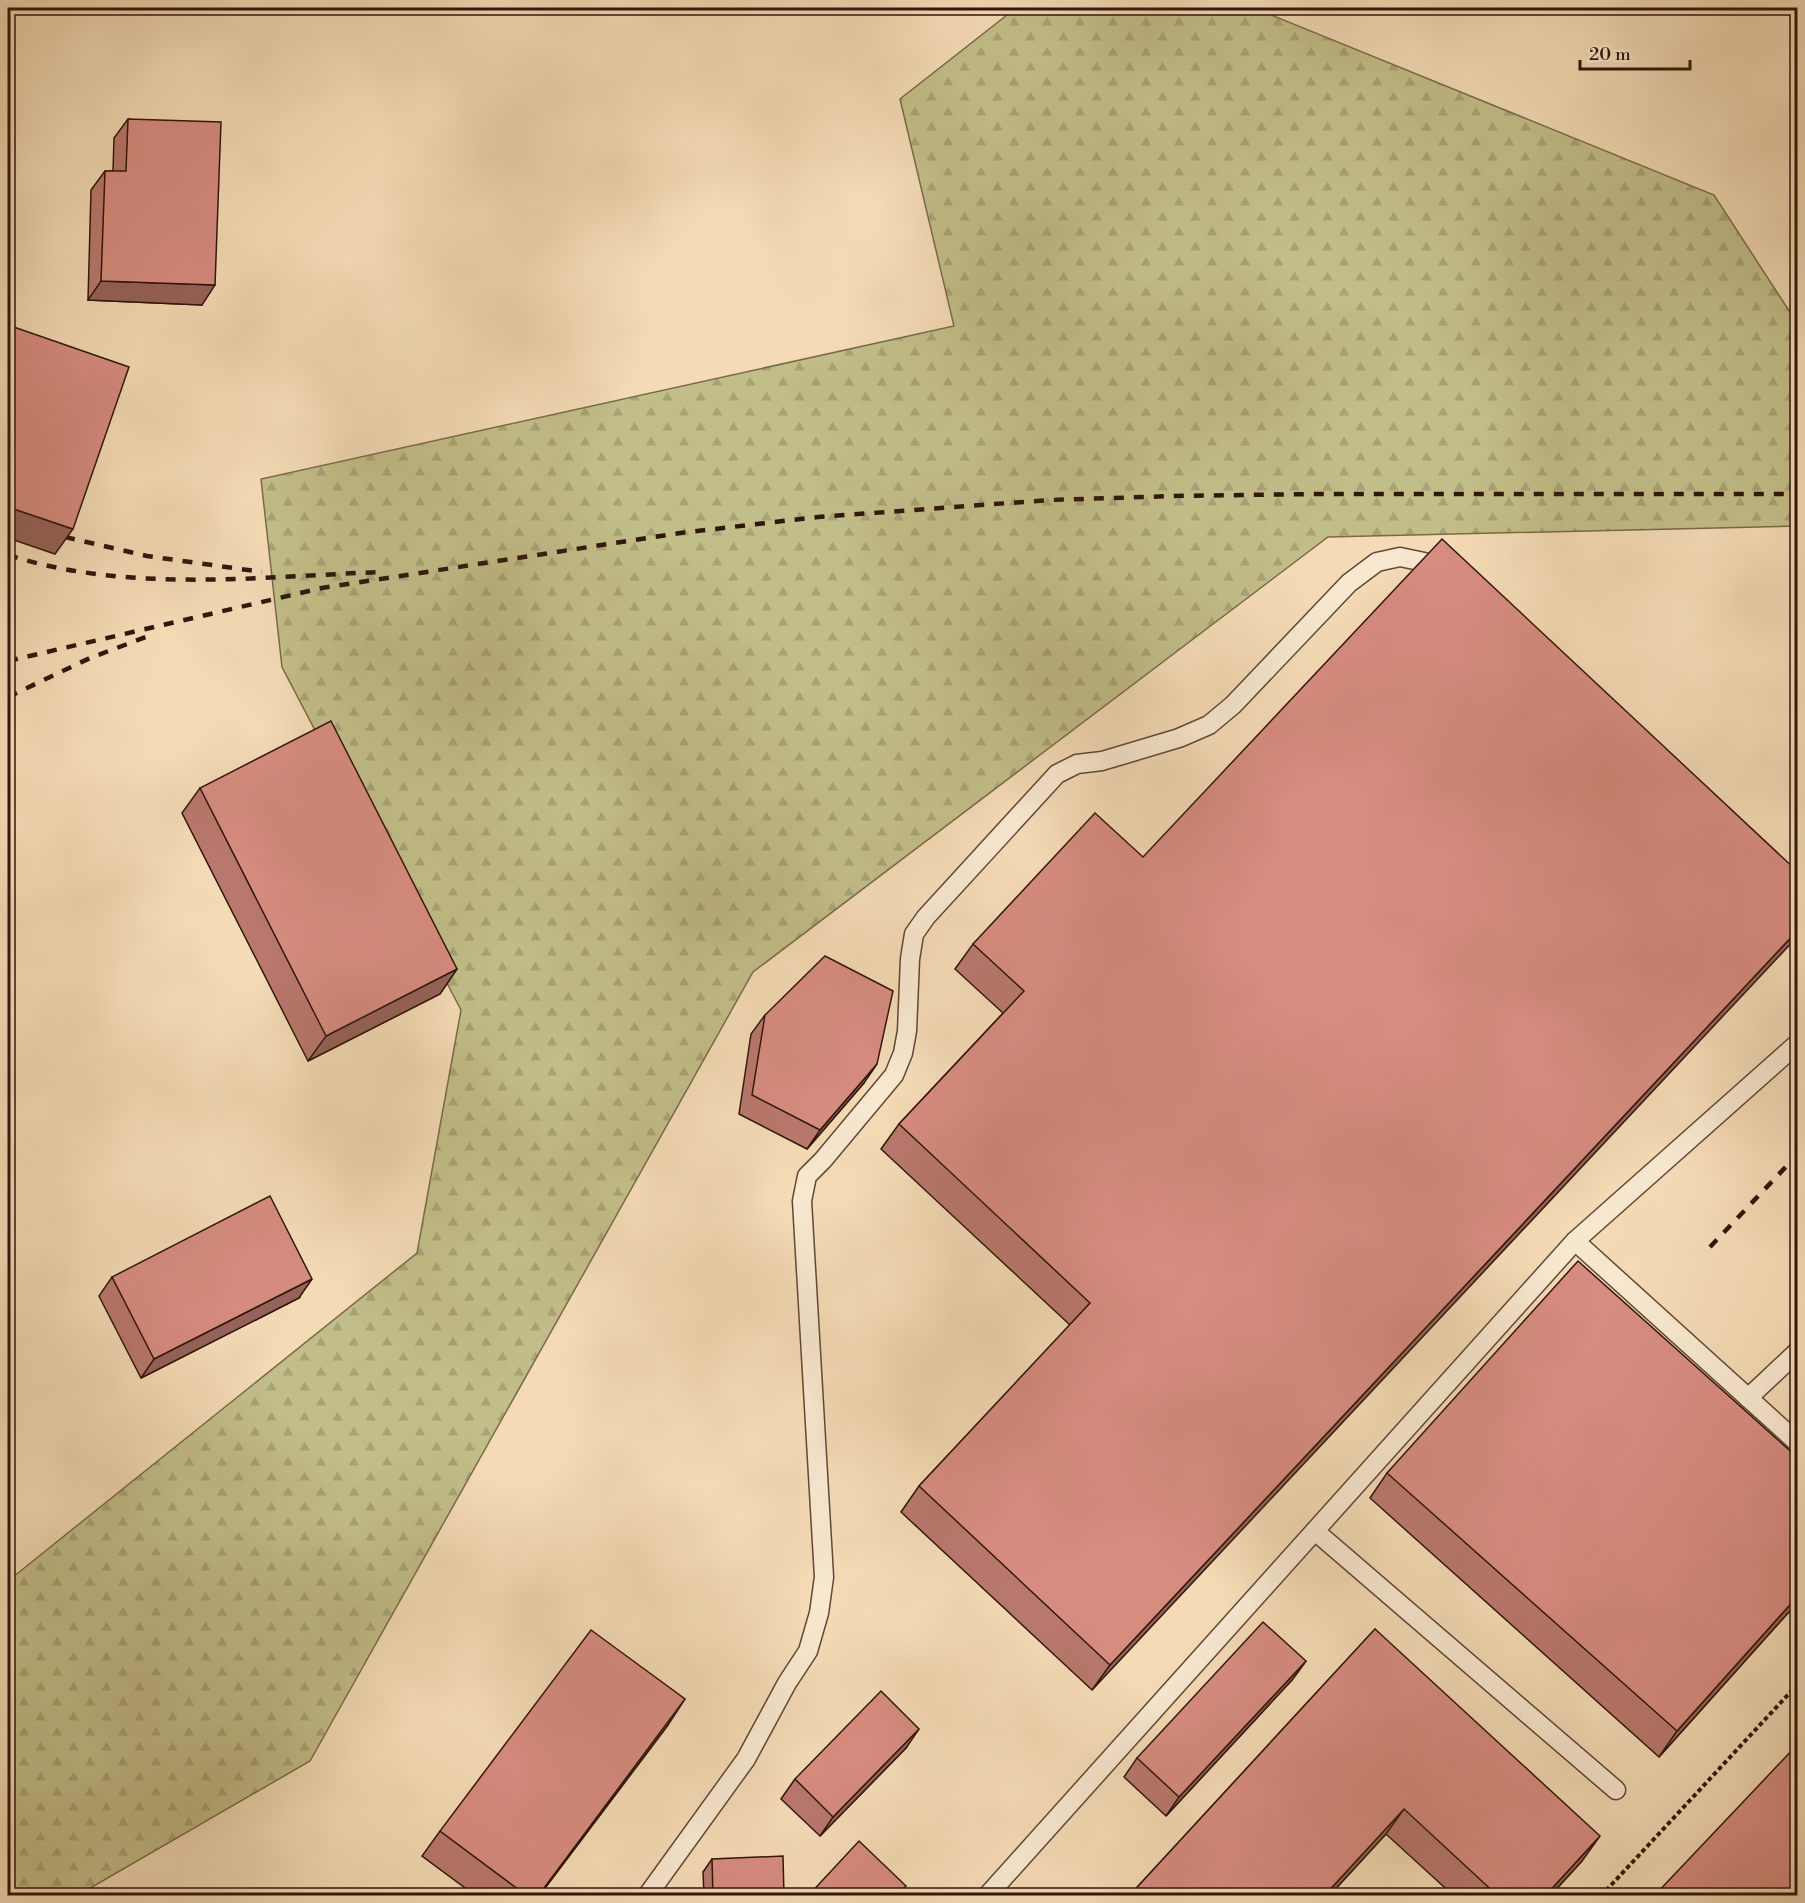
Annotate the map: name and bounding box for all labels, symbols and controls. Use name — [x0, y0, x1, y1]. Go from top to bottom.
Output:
scale bar — [1580, 33, 1690, 71]
text: 20 m — [1589, 43, 1631, 66]

